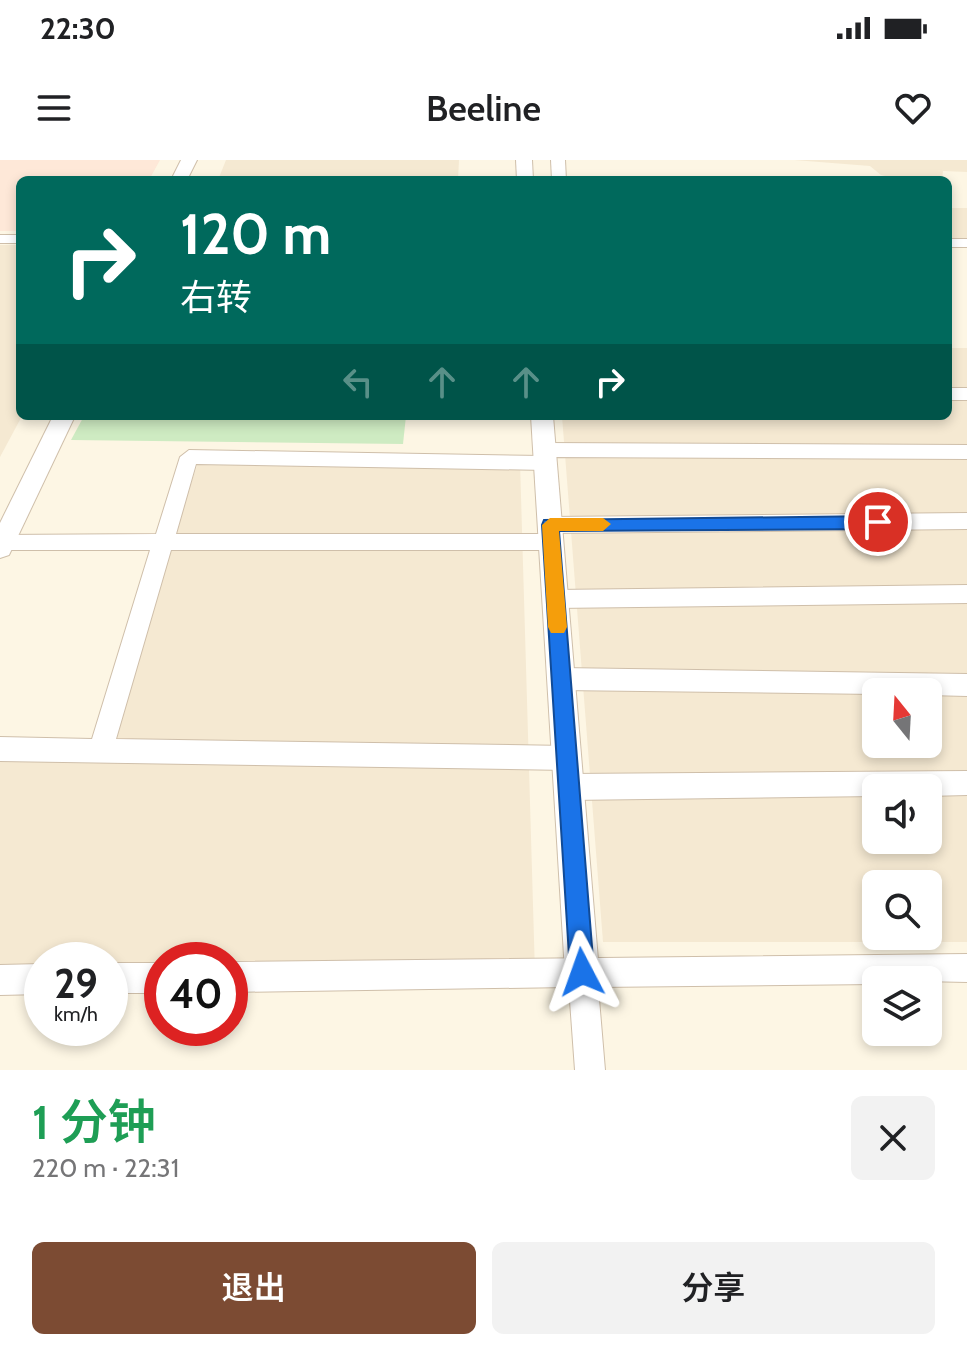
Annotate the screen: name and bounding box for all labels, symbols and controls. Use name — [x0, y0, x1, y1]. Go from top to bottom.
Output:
text: 22:30 — [40, 10, 116, 47]
icon: menu — [32, 86, 76, 130]
text: Beeline — [426, 86, 541, 130]
icon: heart — [891, 86, 935, 130]
text: 120 m — [180, 200, 331, 268]
icon: right — [48, 208, 152, 312]
text: 右转 — [180, 275, 252, 319]
icon: left — [336, 360, 380, 404]
icon: ahead — [420, 360, 464, 404]
icon: ahead — [504, 360, 548, 404]
icon: right — [588, 360, 632, 404]
pin — [844, 488, 912, 556]
icon: arrive — [856, 500, 900, 544]
north arrow — [862, 678, 942, 758]
map controls — [862, 678, 942, 1046]
button: sound — [862, 774, 942, 854]
button: search — [862, 870, 942, 950]
position arrow — [540, 930, 624, 1014]
speed limit sign: 40 — [144, 942, 248, 1046]
text: 29 — [54, 959, 98, 1008]
button: layers — [862, 966, 942, 1046]
text: km/h — [54, 1002, 98, 1026]
text: 1 分钟 — [32, 1093, 156, 1151]
button: close — [851, 1096, 935, 1180]
text: 220 m · 22:31 — [32, 1152, 179, 1184]
button: 退出 — [32, 1242, 476, 1334]
button: 分享 — [492, 1242, 935, 1334]

